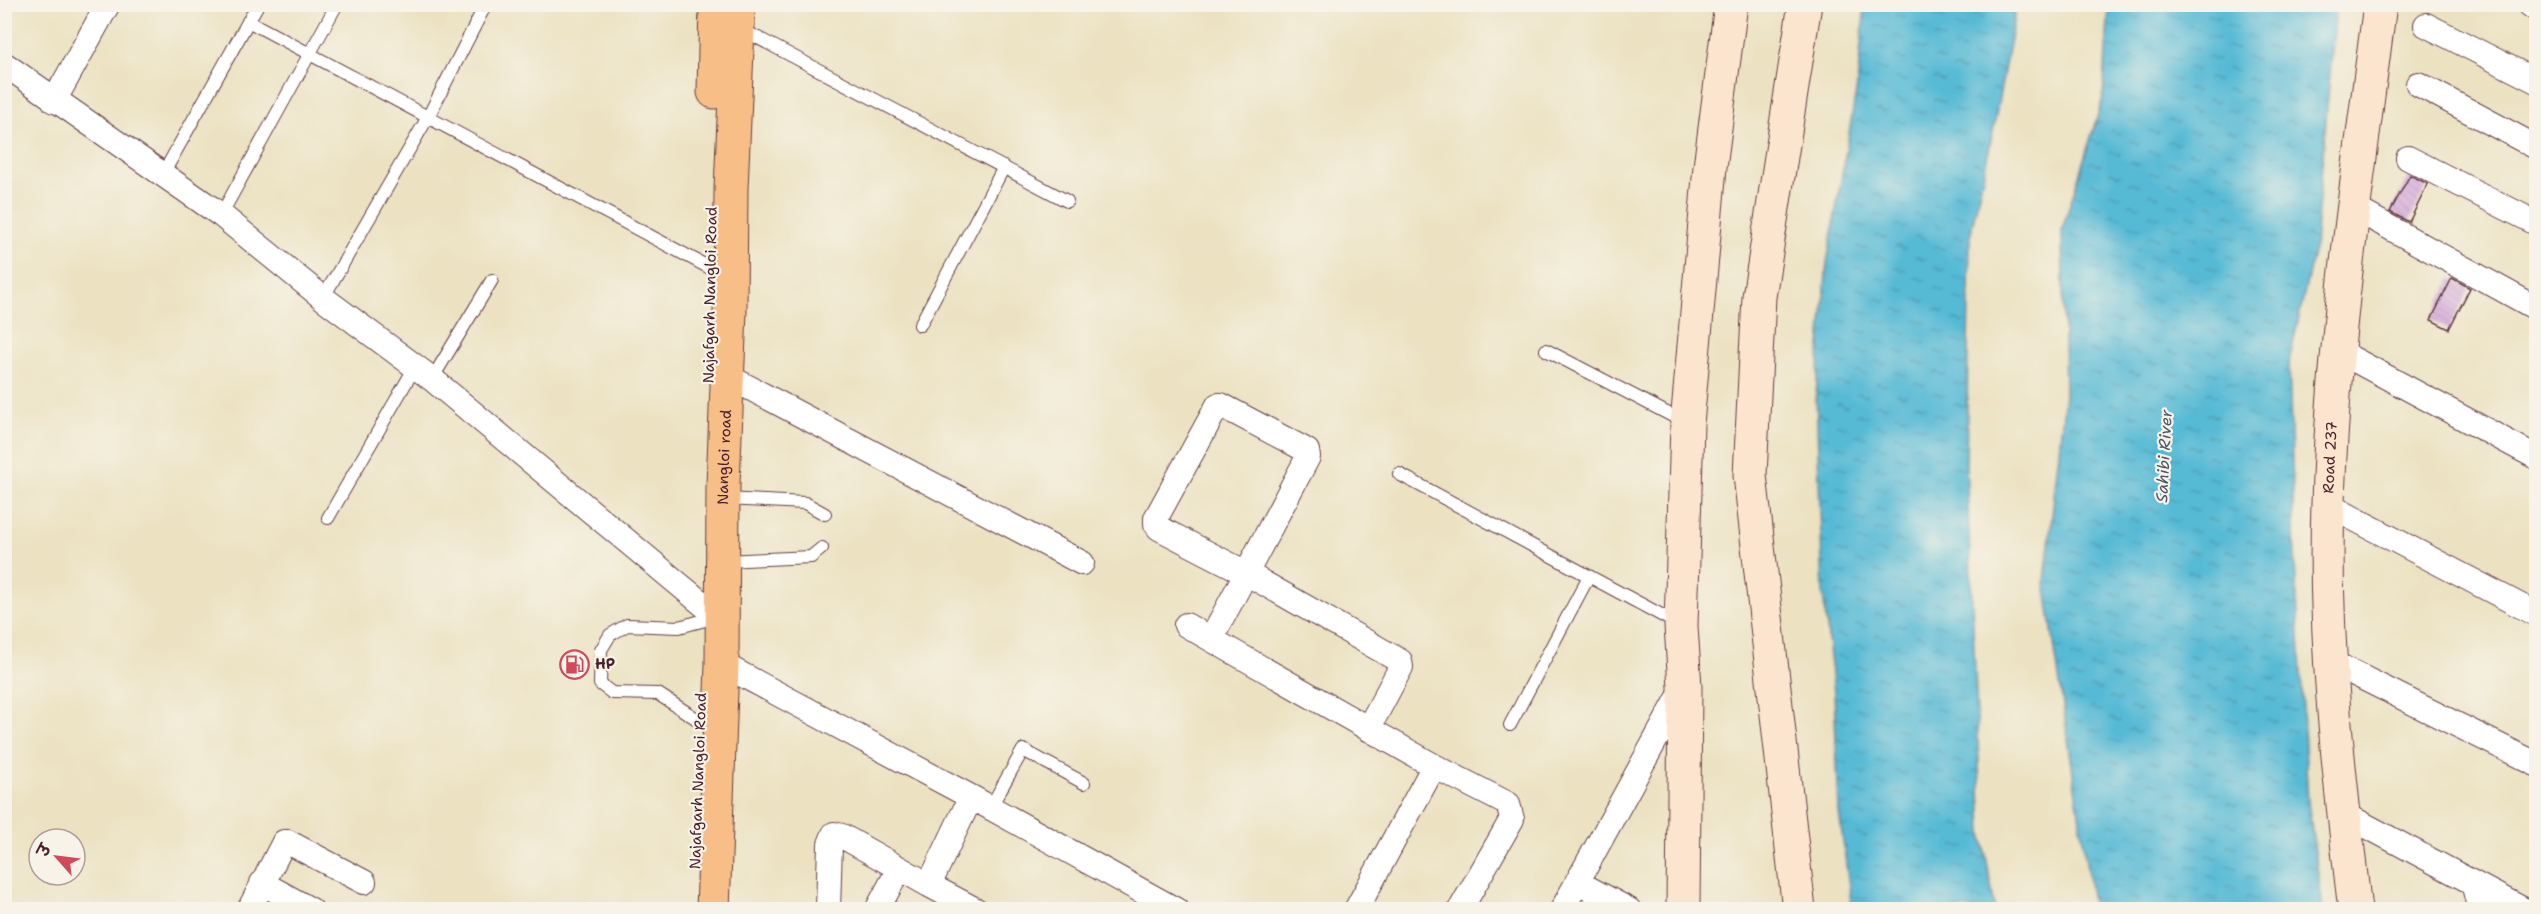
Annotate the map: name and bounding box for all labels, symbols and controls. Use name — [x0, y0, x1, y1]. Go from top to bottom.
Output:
street label: Najafgarh Nangloi Road — [698, 206, 722, 384]
street label: Nangloi road — [713, 409, 736, 505]
water label: Sahibi River — [2151, 409, 2177, 503]
street label: Road 237 — [2318, 421, 2342, 494]
fuel station icon: HP — [558, 648, 590, 680]
place label: HP — [595, 654, 615, 674]
street label: Najafgarh Nangloi Road — [685, 692, 711, 870]
north arrow — [27, 827, 87, 887]
text: उ — [31, 839, 57, 862]

